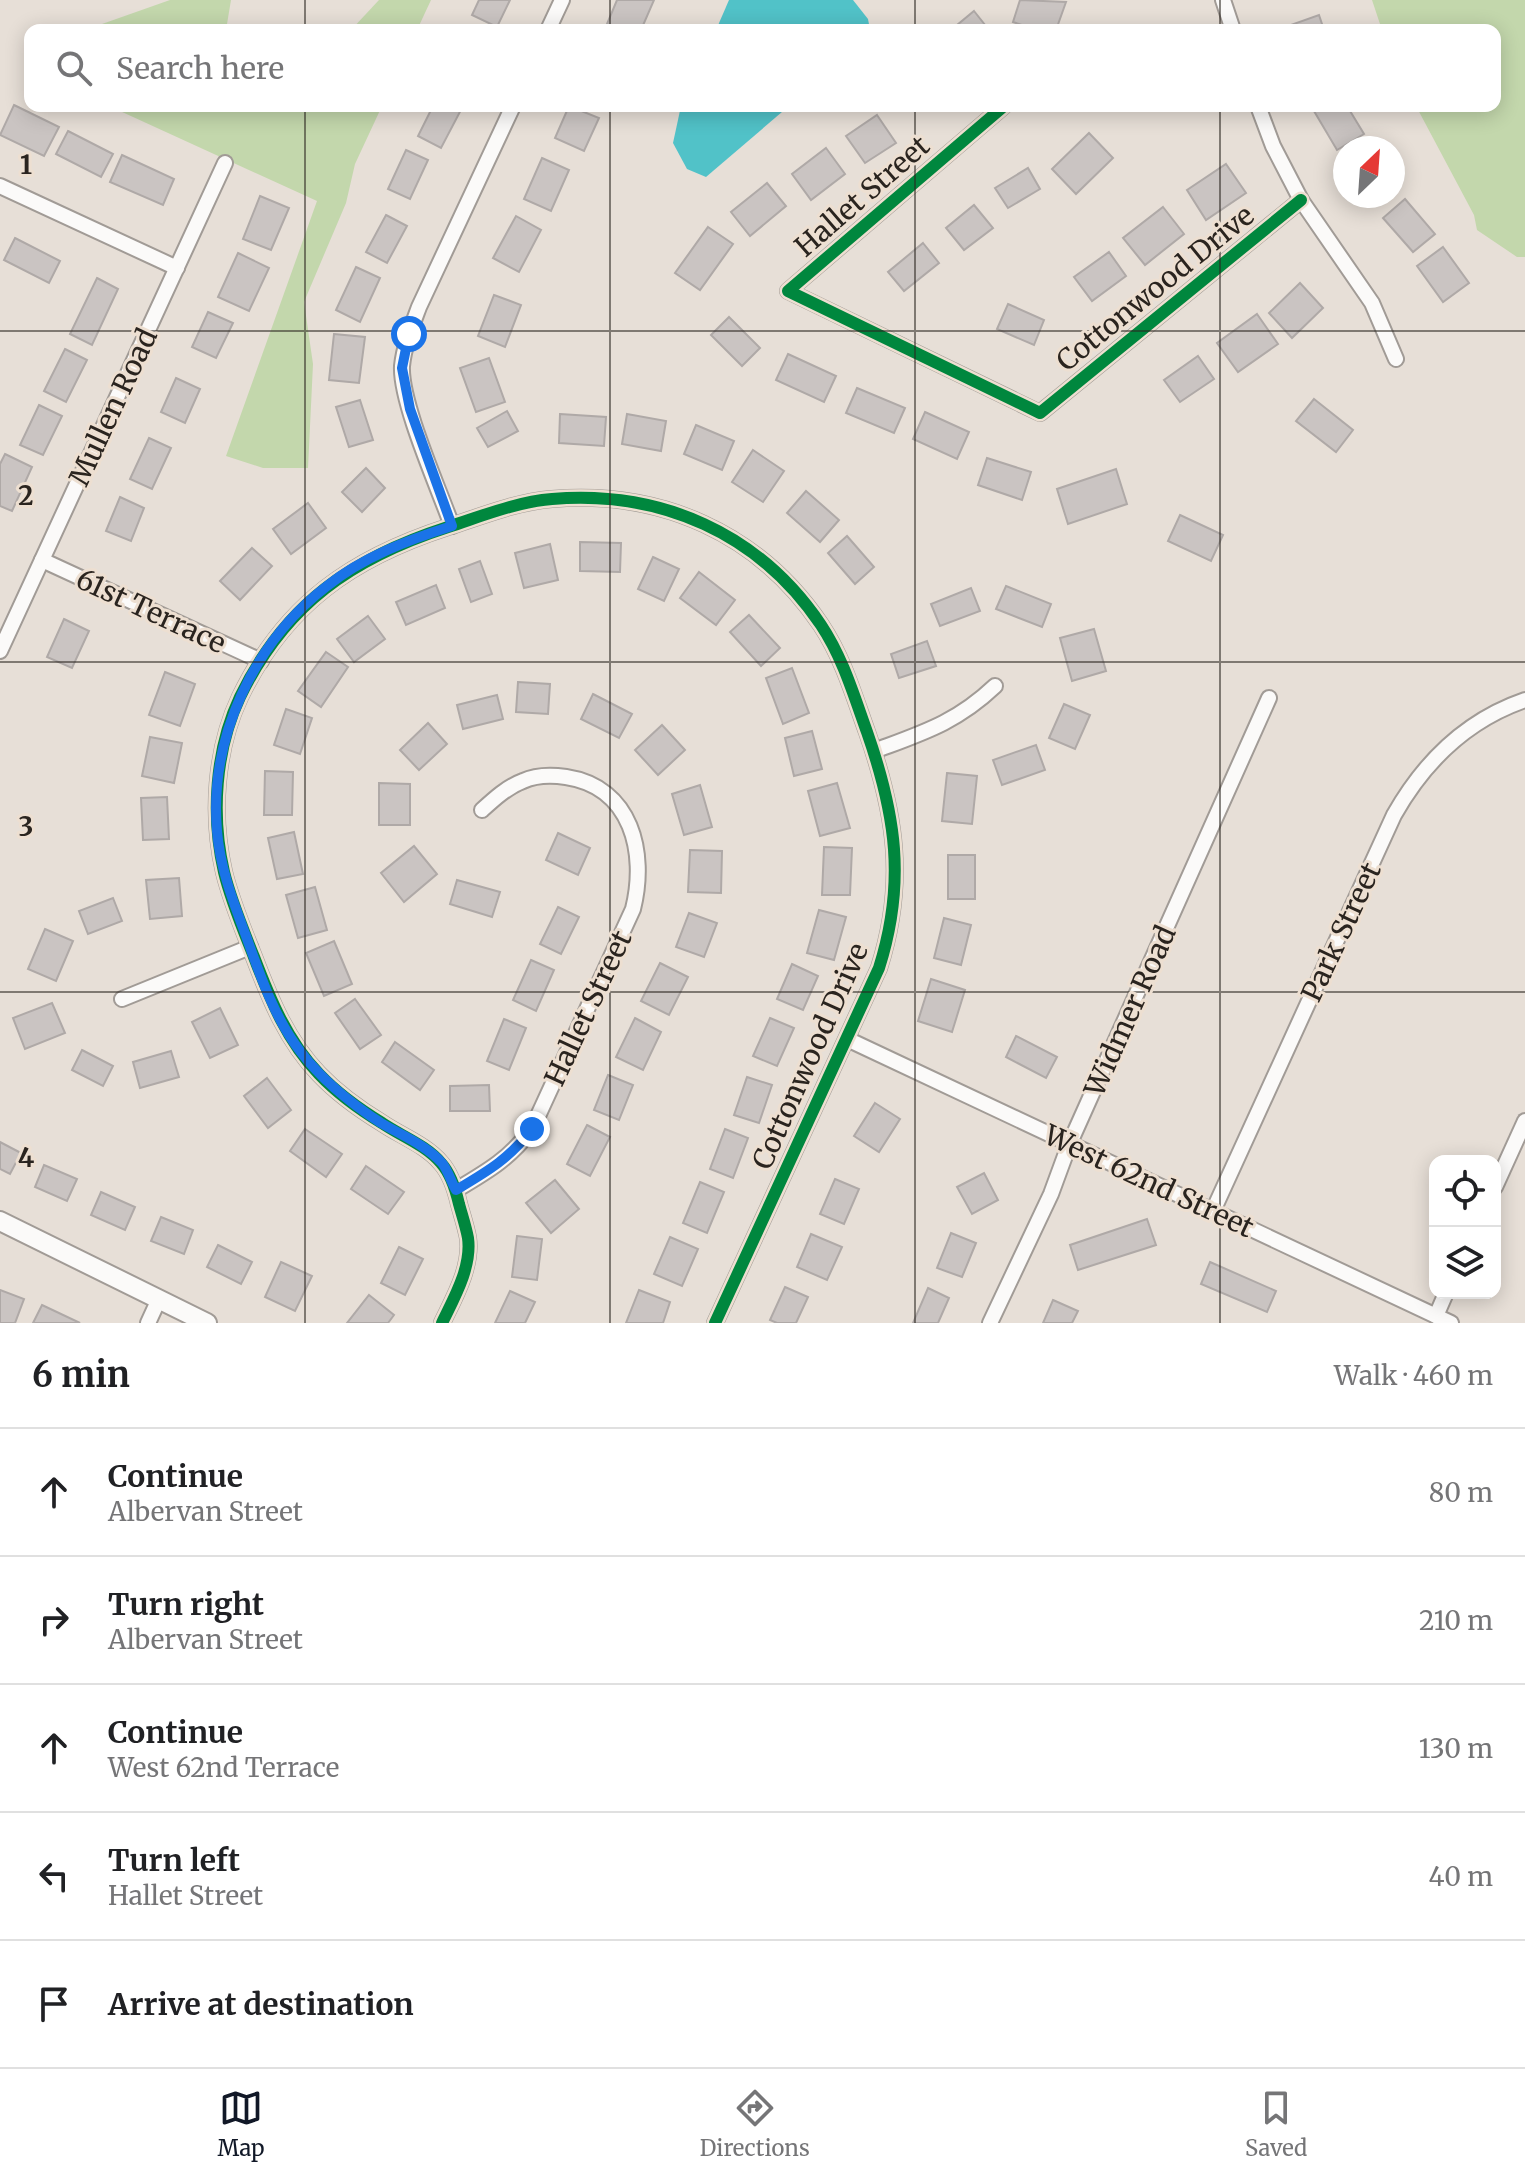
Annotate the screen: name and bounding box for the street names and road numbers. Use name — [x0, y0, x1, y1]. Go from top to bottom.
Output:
street label: Hallet Street — [787, 128, 937, 264]
street label: Cottonwood Drive — [1049, 197, 1261, 379]
street label: Mullen Road — [61, 322, 165, 491]
street label: 61st Terrace — [71, 561, 231, 661]
street label: Park Street — [1293, 857, 1389, 1007]
street label: Widmer Road — [1076, 920, 1184, 1103]
street label: Hallet Street — [536, 925, 640, 1091]
street label: Cottonwood Drive — [744, 937, 876, 1175]
street label: West 62nd Street — [1037, 1116, 1260, 1245]

